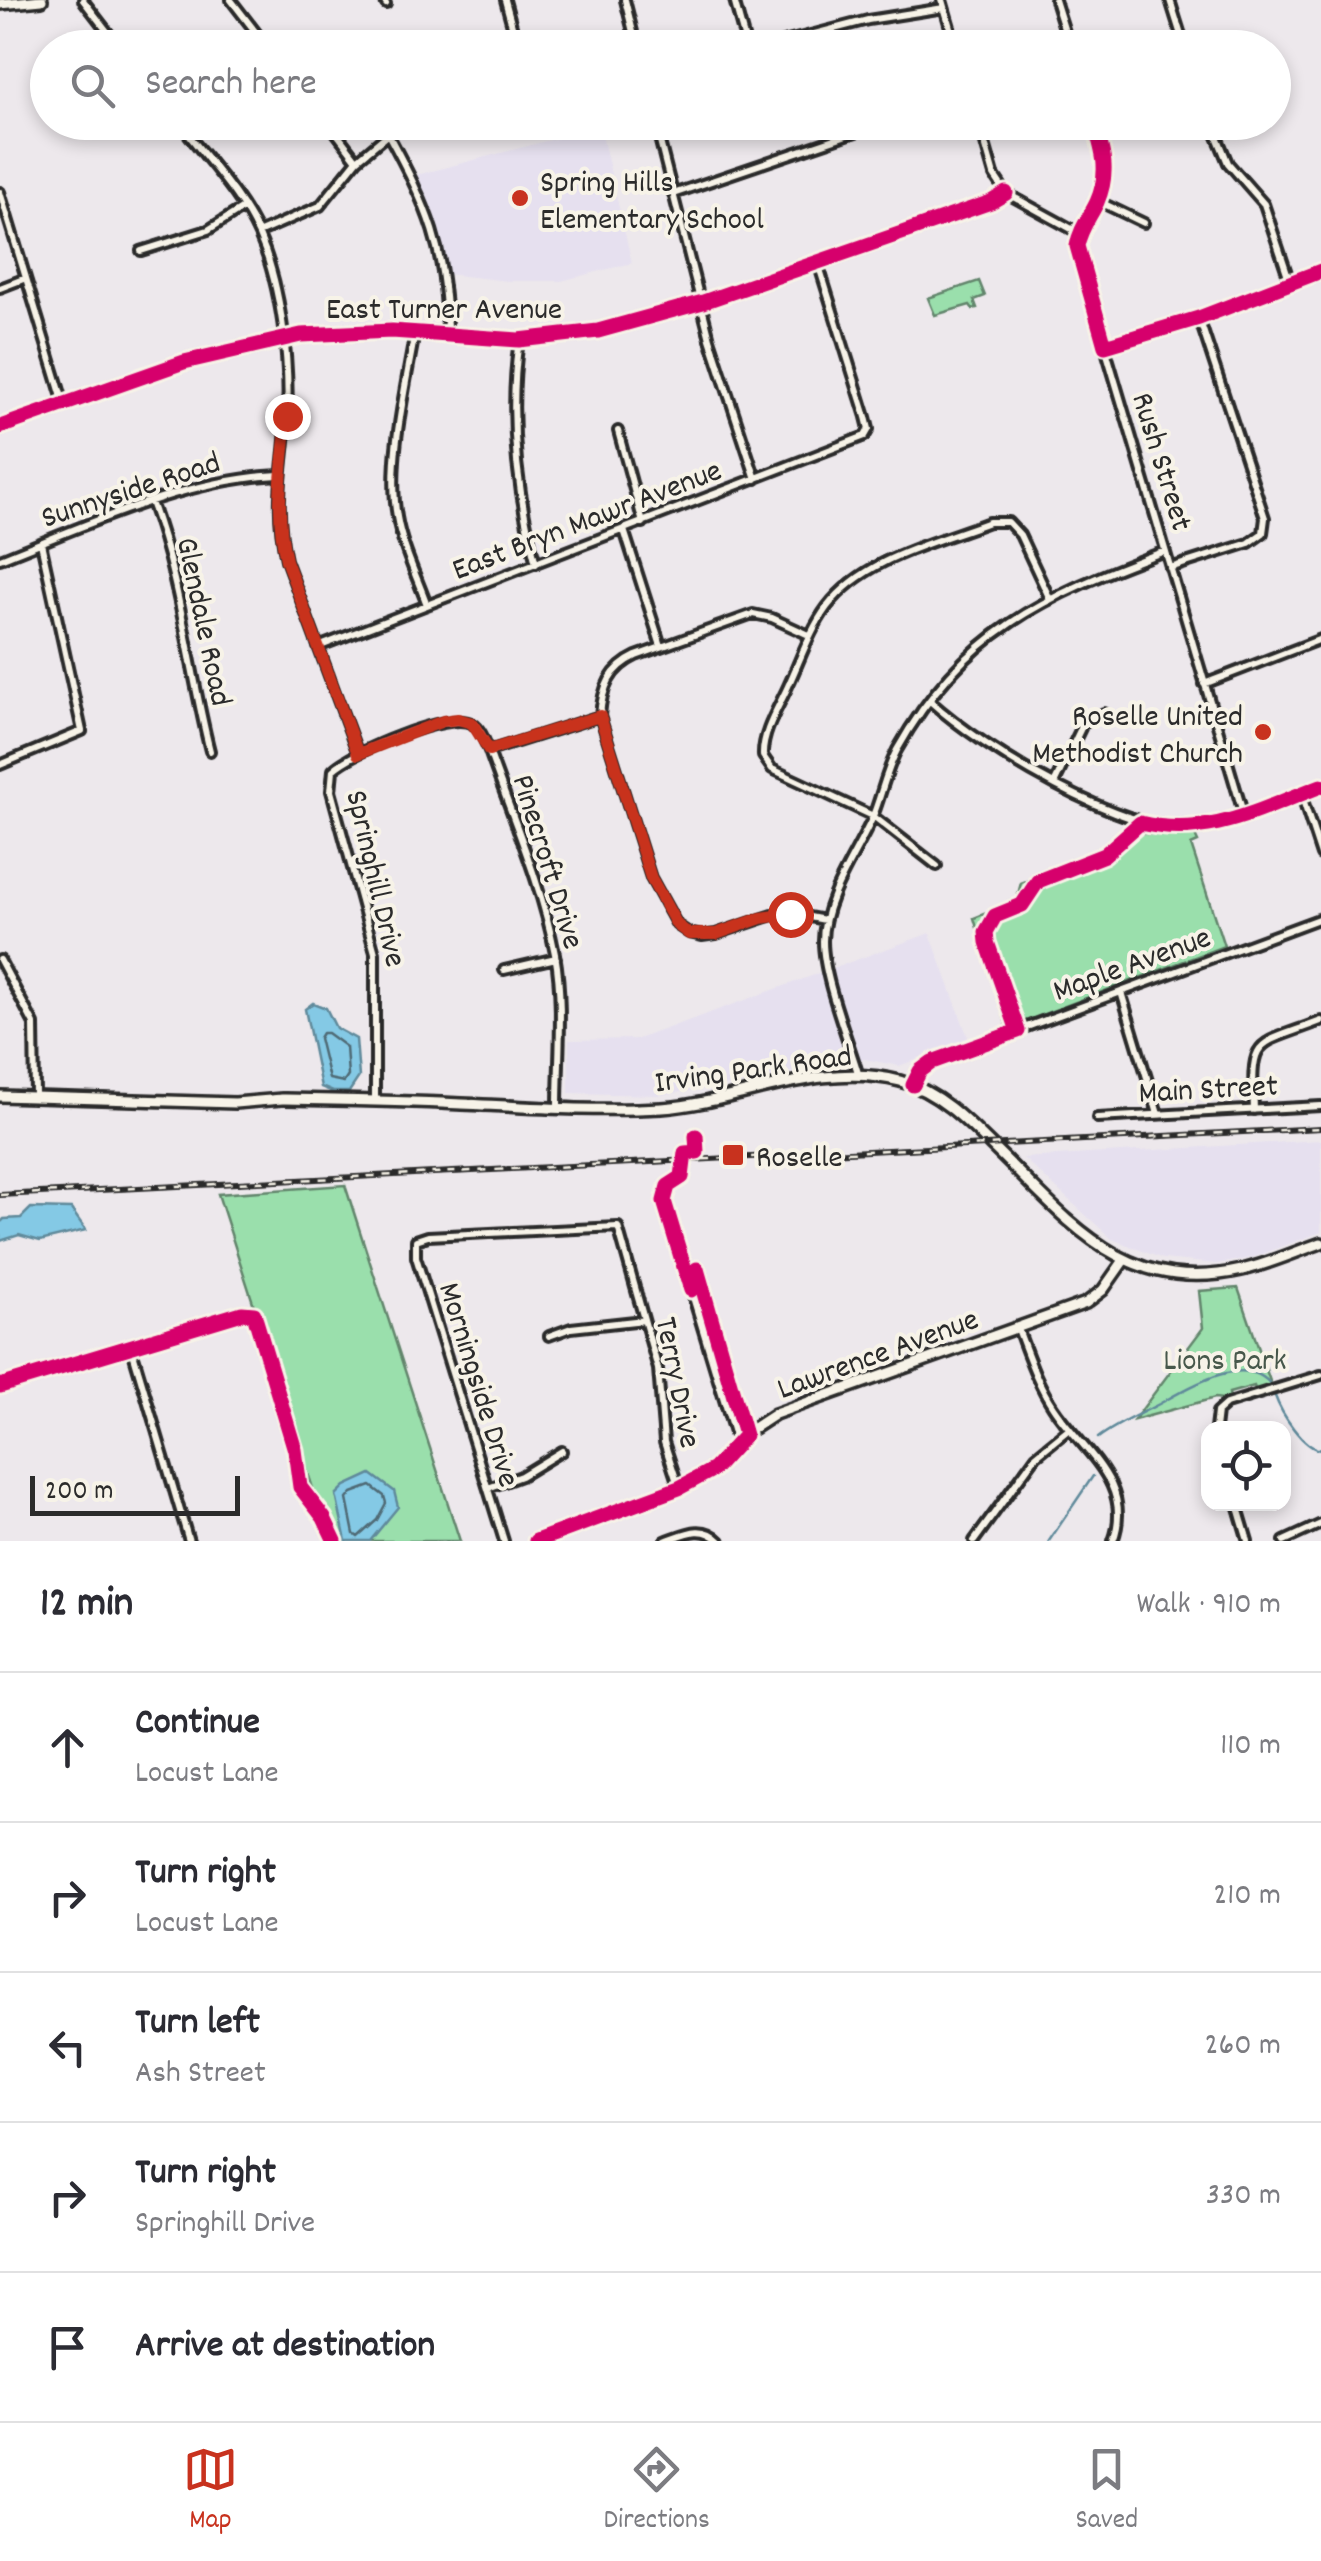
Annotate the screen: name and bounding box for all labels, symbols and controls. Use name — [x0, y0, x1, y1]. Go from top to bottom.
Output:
search box — [30, 30, 1291, 140]
icon: search — [65, 58, 120, 113]
text: Search here — [145, 58, 317, 113]
place label: Spring Hills Elementary School — [540, 162, 764, 245]
marker: Spring Hills Elementary School — [509, 187, 531, 209]
street label: East Turner Avenue — [326, 289, 562, 335]
street label: Rush Street — [1116, 388, 1202, 538]
route end — [265, 394, 311, 440]
street label: Sunnyside Road — [36, 442, 227, 543]
street label: East Bryn Mawr Avenue — [446, 450, 729, 595]
street label: Glendale Road — [161, 533, 241, 711]
place label: Roselle United Methodist Church — [1032, 696, 1243, 779]
marker: Roselle United Methodist Church — [1252, 721, 1274, 743]
street label: Pinecroft Drive — [497, 770, 594, 955]
street label: Springhill Drive — [330, 786, 416, 972]
route start — [768, 892, 814, 938]
street label: Maple Avenue — [1047, 917, 1218, 1017]
street label: Irving Park Road — [652, 1035, 855, 1109]
street label: Main Street — [1137, 1065, 1279, 1119]
place label: Roselle — [756, 1137, 843, 1183]
marker: Roselle — [720, 1142, 746, 1168]
street label: Morningside Drive — [423, 1278, 529, 1493]
street label: Lawrence Avenue — [772, 1299, 986, 1414]
street label: Terry Drive — [640, 1313, 710, 1452]
park label: Lions Park — [1163, 1340, 1287, 1386]
map controls — [1201, 1421, 1291, 1511]
button: locate — [1201, 1421, 1291, 1511]
scale bar — [30, 1471, 240, 1516]
text: 200 m — [45, 1473, 113, 1513]
text: 12 min — [40, 1576, 133, 1636]
text: Walk · 910 m — [1136, 1583, 1281, 1629]
text: Continue — [135, 1697, 260, 1752]
icon: ahead — [40, 1720, 95, 1775]
text: 110 m — [1220, 1724, 1281, 1770]
text: Locust Lane — [135, 1752, 279, 1798]
text: Turn right — [135, 1847, 276, 1902]
icon: right — [40, 1870, 95, 1925]
text: 210 m — [1213, 1874, 1281, 1920]
text: Locust Lane — [135, 1902, 279, 1948]
text: Turn left — [135, 1997, 260, 2052]
icon: left — [40, 2020, 95, 2075]
text: 260 m — [1205, 2024, 1281, 2070]
text: Ash Street — [135, 2052, 266, 2098]
text: Turn right — [135, 2147, 276, 2202]
icon: right — [40, 2170, 95, 2225]
text: 330 m — [1206, 2174, 1281, 2220]
text: Springhill Drive — [135, 2202, 315, 2248]
icon: arrive — [40, 2320, 95, 2375]
text: Arrive at destination — [135, 2320, 435, 2375]
tab: Map — [183, 2442, 238, 2542]
tab: Directions — [604, 2442, 710, 2542]
tab: Saved — [1076, 2442, 1138, 2542]

